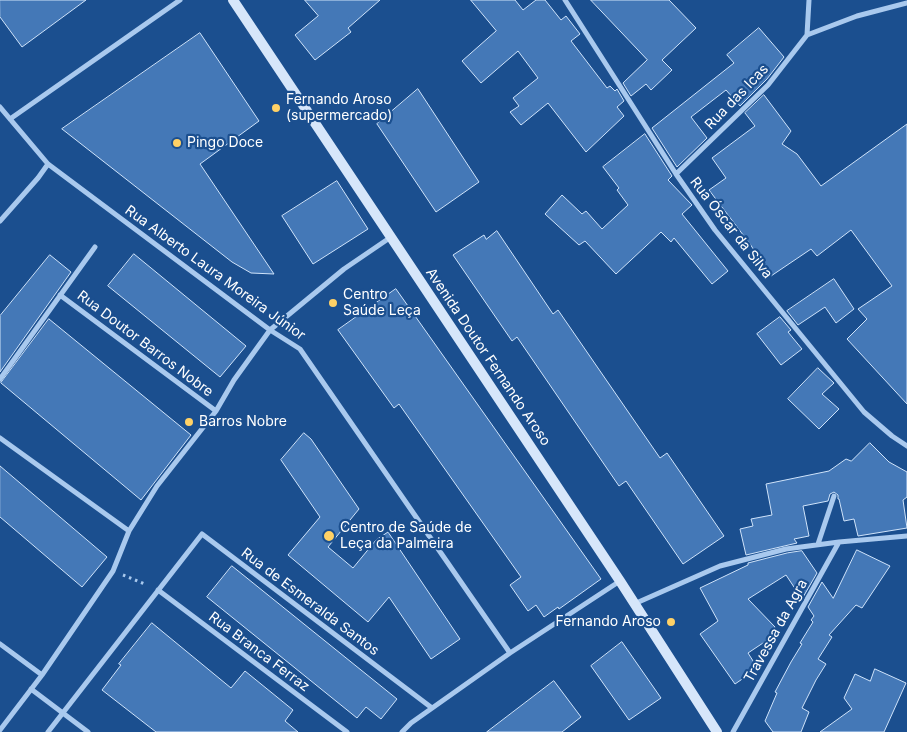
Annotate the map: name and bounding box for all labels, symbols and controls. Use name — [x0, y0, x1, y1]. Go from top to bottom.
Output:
street label: Rua das Icas — [702, 61, 772, 133]
place label: Fernando Aroso (supermercado) — [286, 92, 392, 124]
marker: Fernando Aroso (supermercado) — [270, 102, 282, 114]
place label: Pingo Doce — [187, 135, 263, 151]
marker: Pingo Doce — [171, 137, 183, 149]
street label: Rua Óscar da Silva — [686, 174, 776, 282]
street label: Rua Alberto Laura Moreira Júnior — [122, 202, 308, 344]
street label: Avenida Doutor Fernando Aroso — [422, 265, 554, 449]
street label: Rua Doutor Barros Nobre — [74, 287, 216, 401]
place label: Centro Saúde Leça — [343, 287, 421, 320]
marker: Centro Saúde Leça — [327, 297, 339, 309]
place label: Barros Nobre — [199, 414, 287, 430]
marker: Barros Nobre — [183, 416, 195, 428]
place label: Centro de Saúde de Leça da Palmeira — [340, 520, 472, 552]
marker: Centro de Saúde de Leça da Palmeira — [322, 529, 336, 543]
street label: Rua de Esmeralda Santos — [238, 545, 382, 659]
street label: Travessa da Agra — [741, 577, 811, 685]
street label: Rua Branca Ferraz — [205, 609, 313, 695]
place label: Fernando Aroso — [555, 614, 661, 630]
marker: Fernando Aroso — [665, 616, 677, 628]

